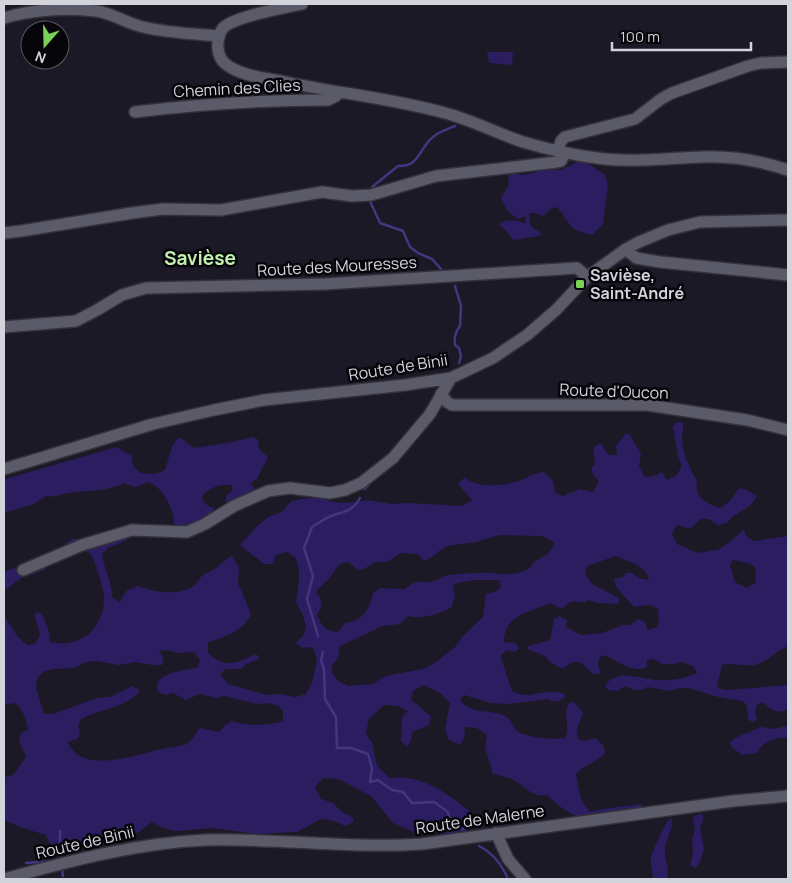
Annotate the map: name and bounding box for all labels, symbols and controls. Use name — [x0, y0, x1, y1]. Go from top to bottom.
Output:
north arrow — [20, 20, 70, 70]
scale bar — [612, 20, 751, 52]
text: 100 m — [620, 26, 660, 47]
text: N — [32, 47, 48, 68]
street label: Chemin des Clies — [173, 74, 301, 102]
district label: Savièse — [164, 245, 236, 271]
street label: Route des Mouresses — [257, 251, 417, 281]
place label: Savièse, Saint-André — [590, 264, 684, 304]
marker: Savièse, Saint-André — [574, 278, 586, 290]
street label: Route de Binii — [347, 348, 449, 386]
street label: Route d'Oucon — [559, 378, 669, 404]
street label: Route de Malerne — [414, 799, 546, 839]
street label: Route de Binii — [34, 820, 136, 864]

